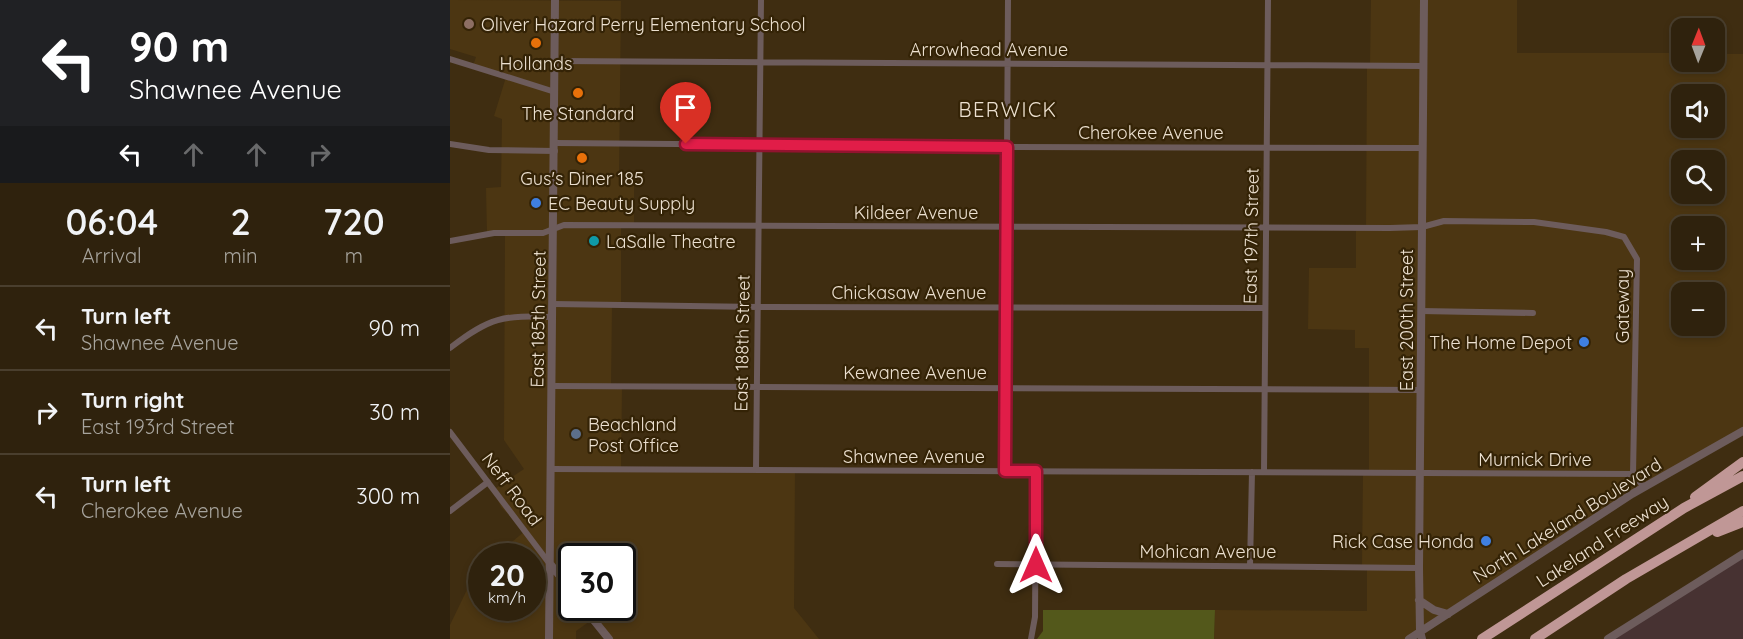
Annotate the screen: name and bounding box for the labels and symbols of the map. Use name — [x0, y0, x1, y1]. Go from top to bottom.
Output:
place label: Oliver Hazard Perry Elementary School — [481, 13, 806, 36]
marker: Oliver Hazard Perry Elementary School — [462, 17, 476, 31]
north arrow — [1671, 18, 1725, 72]
marker: Hollands — [529, 36, 543, 50]
street label: Arrowhead Avenue — [910, 38, 1068, 61]
place label: Hollands — [500, 52, 572, 75]
pin — [660, 82, 711, 144]
marker: The Standard — [571, 86, 585, 100]
district label: BERWICK — [958, 97, 1058, 122]
place label: The Standard — [522, 102, 634, 125]
street label: Cherokee Avenue — [1078, 121, 1224, 144]
marker: Gus's Diner 185 — [575, 151, 589, 165]
place label: Gus's Diner 185 — [520, 167, 644, 190]
street label: East 197th Street — [1238, 168, 1264, 304]
place label: EC Beauty Supply — [548, 192, 695, 215]
marker: EC Beauty Supply — [529, 196, 543, 210]
street label: Kildeer Avenue — [854, 201, 978, 224]
place label: LaSalle Theatre — [606, 230, 736, 253]
marker: LaSalle Theatre — [587, 234, 601, 248]
street label: East 200th Street — [1395, 249, 1418, 391]
street label: East 185th Street — [525, 250, 551, 388]
street label: Gateway — [1611, 269, 1634, 343]
street label: East 188th Street — [729, 274, 755, 412]
street label: Chickasaw Avenue — [831, 281, 987, 304]
place label: The Home Depot — [1429, 331, 1572, 354]
marker: The Home Depot — [1577, 335, 1591, 349]
street label: Kewanee Avenue — [843, 361, 987, 384]
place label: Beachland Post Office — [588, 413, 679, 457]
marker: Beachland Post Office — [569, 427, 583, 441]
street label: Shawnee Avenue — [843, 445, 985, 468]
street label: Neff Road — [477, 448, 547, 530]
street label: Murnick Drive — [1478, 448, 1592, 471]
street label: North Lakeland Boulevard — [1468, 452, 1666, 588]
street label: Lakeland Freeway — [1532, 490, 1672, 592]
place label: Rick Case Honda — [1332, 530, 1474, 553]
position arrow — [1004, 533, 1068, 597]
marker: Rick Case Honda — [1479, 534, 1493, 548]
street label: Mohican Avenue — [1140, 540, 1276, 563]
speed limit sign: 30 — [558, 543, 636, 621]

